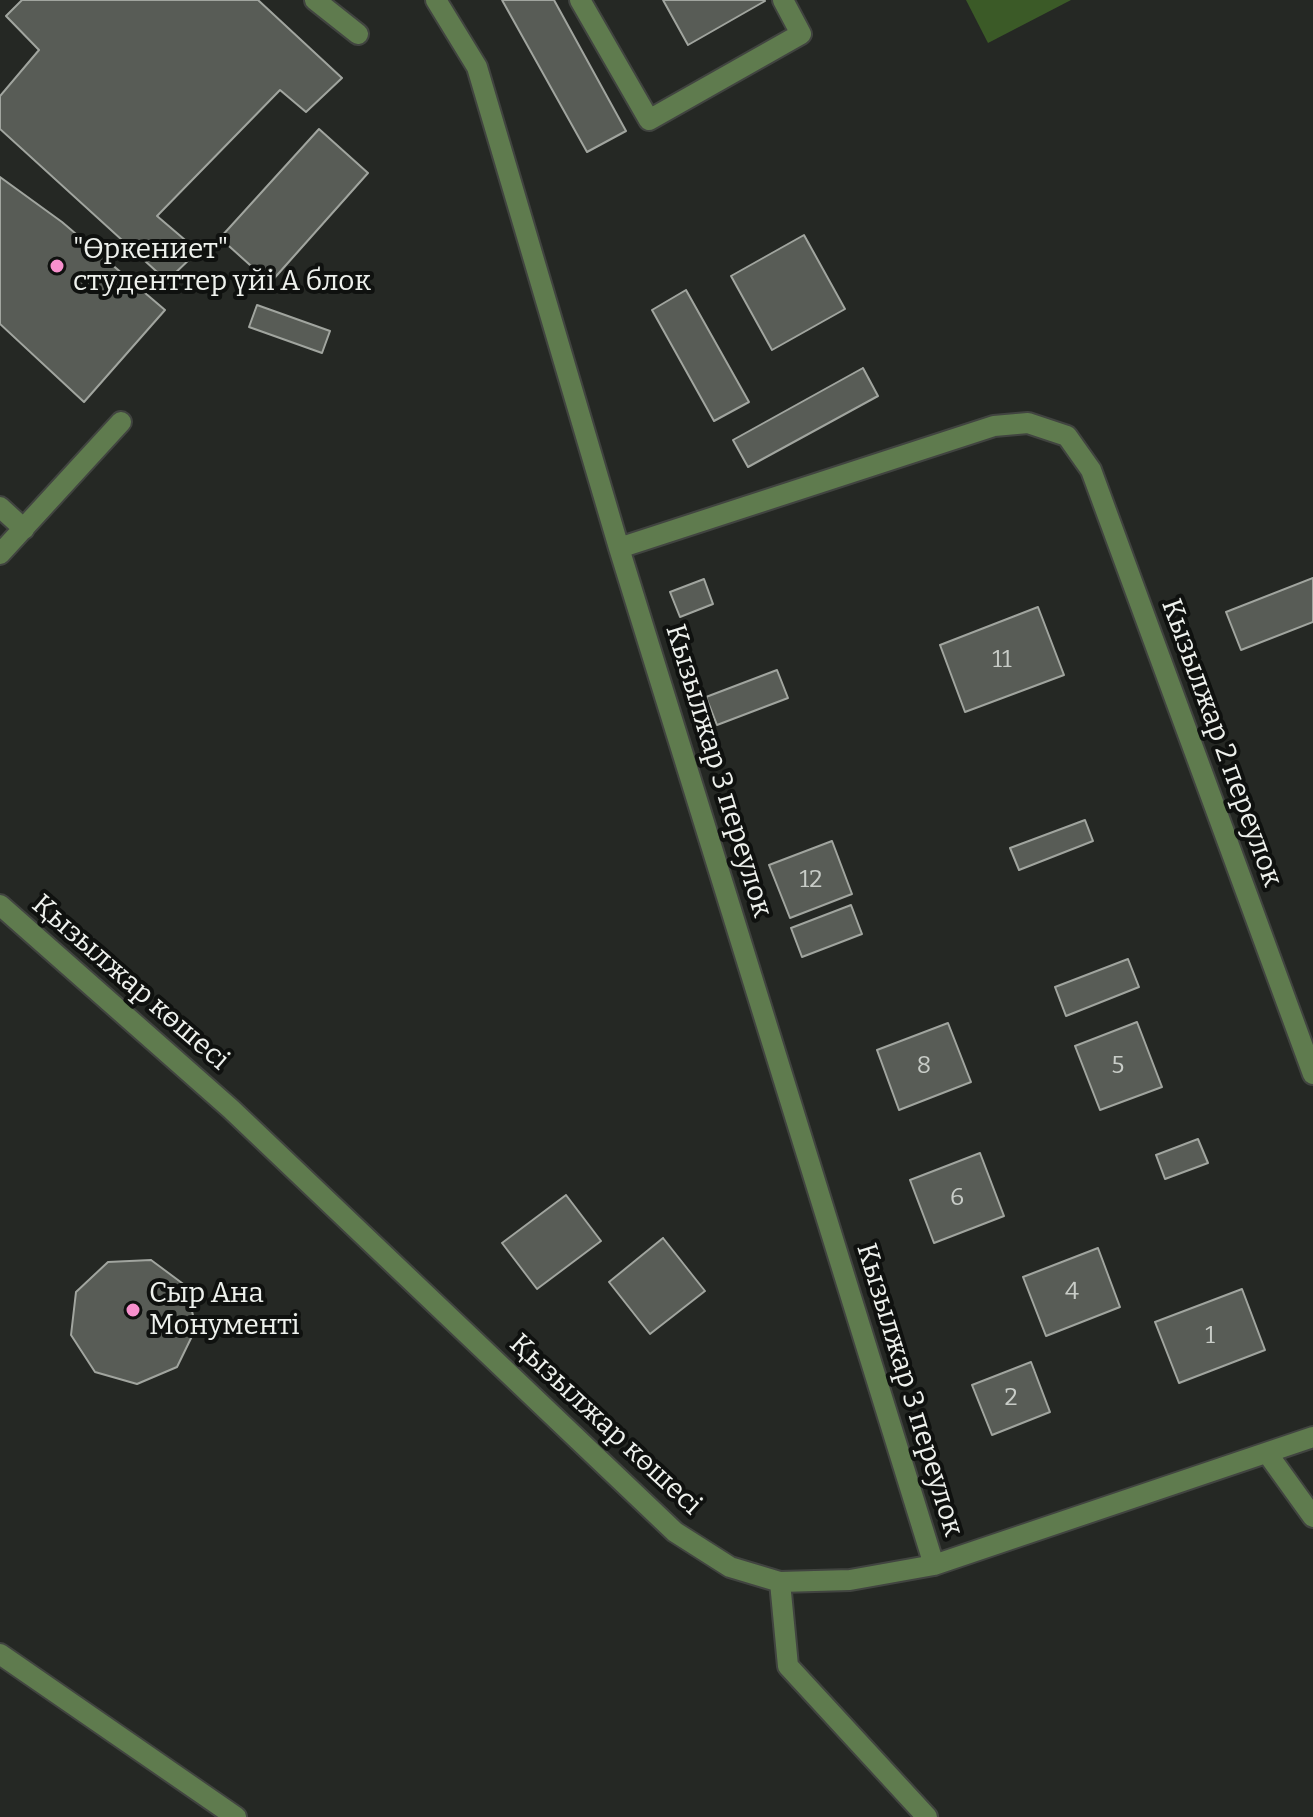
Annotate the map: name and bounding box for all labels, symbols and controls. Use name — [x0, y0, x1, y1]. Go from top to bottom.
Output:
place label: "Өркениет" студенттер үйі А блок — [73, 233, 371, 299]
marker: "Өркениет" студенттер үйі А блок — [48, 257, 66, 275]
street label: Кызылжар 2 переулок — [1153, 595, 1289, 891]
street label: Кызылжар 3 переулок — [657, 621, 779, 921]
house number: 11 — [992, 646, 1012, 674]
house number: 12 — [800, 866, 822, 894]
street label: Қызылжар көшесі — [25, 888, 235, 1078]
house number: 8 — [917, 1052, 931, 1080]
house number: 5 — [1112, 1052, 1124, 1080]
house number: 6 — [950, 1184, 964, 1212]
street label: Кызылжар 3 переулок — [848, 1240, 970, 1540]
place label: Сыр Ана Монументі — [149, 1277, 300, 1343]
house number: 4 — [1065, 1278, 1079, 1306]
marker: Сыр Ана Монументі — [124, 1301, 142, 1319]
house number: 1 — [1205, 1322, 1215, 1350]
street label: Қызылжар көшесі — [502, 1327, 708, 1523]
house number: 2 — [1004, 1384, 1018, 1412]

